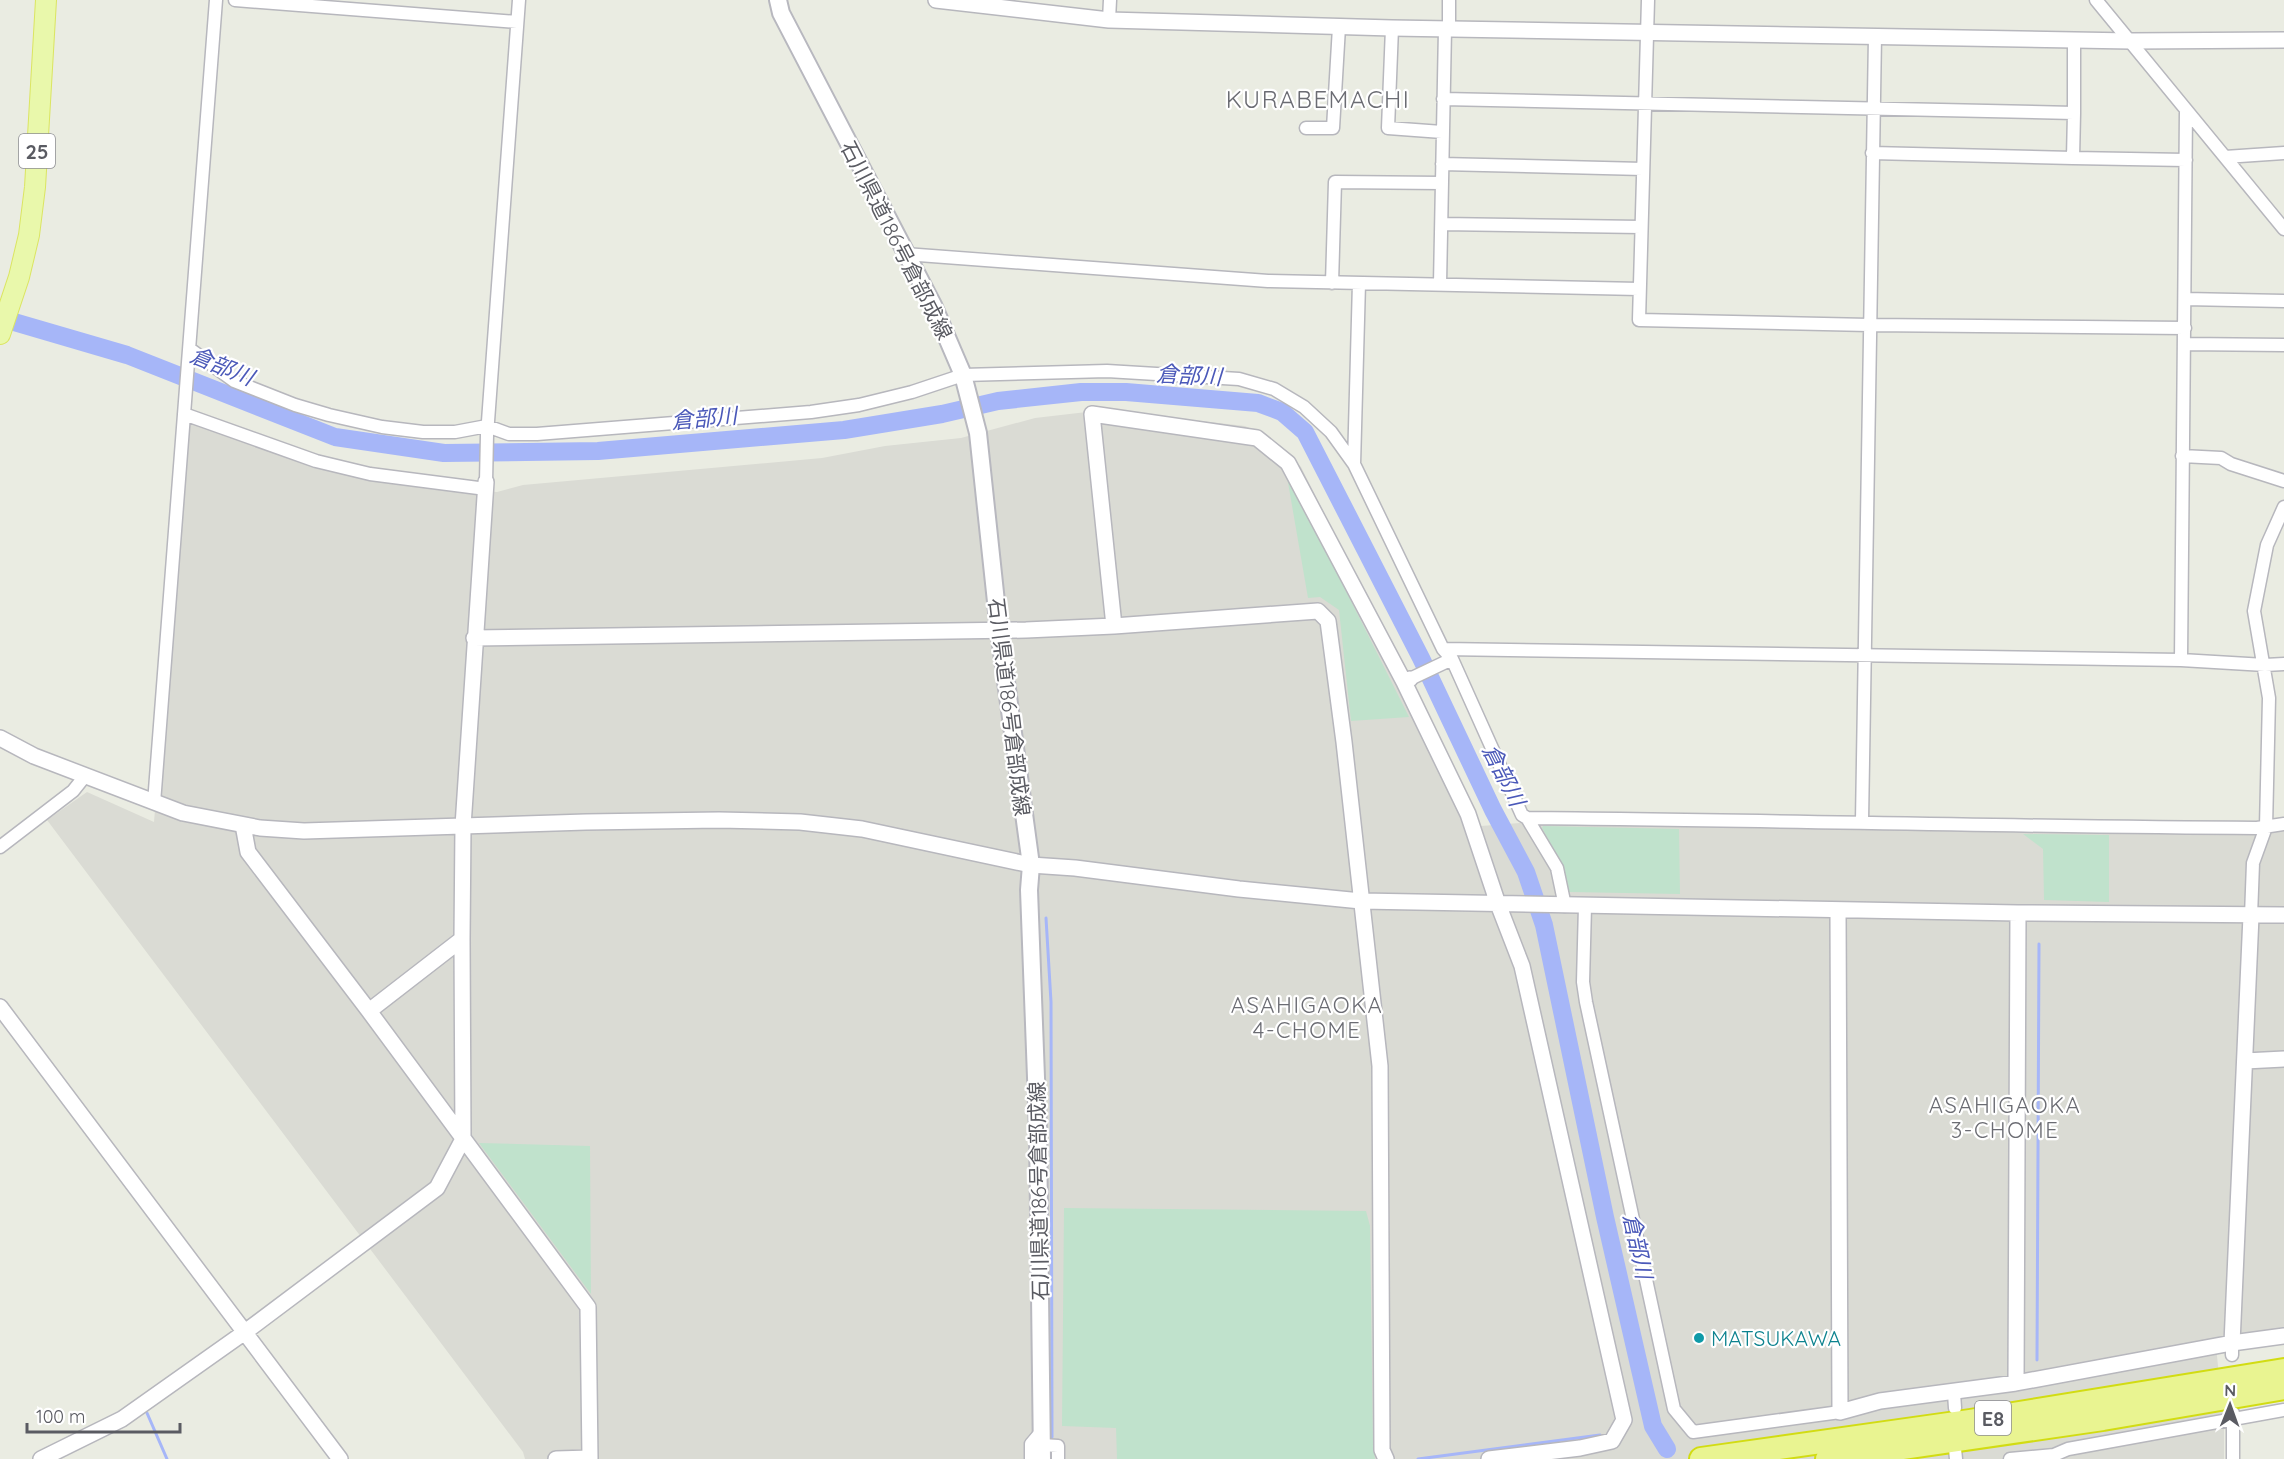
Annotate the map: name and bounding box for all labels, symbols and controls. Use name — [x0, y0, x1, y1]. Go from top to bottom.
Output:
district label: KURABEMACHI — [1226, 84, 1410, 114]
road number: 25 — [19, 134, 55, 168]
street label: 石川県道186号倉部成線 — [836, 136, 958, 344]
water label: 倉部川 — [186, 341, 260, 392]
water label: 倉部川 — [1155, 359, 1225, 391]
water label: 倉部川 — [670, 401, 740, 435]
street label: 石川県道186号倉部成線 — [984, 597, 1036, 817]
water label: 倉部川 — [1477, 739, 1532, 813]
district label: ASAHIGAOKA 4-CHOME — [1231, 991, 1383, 1044]
street label: 石川県道186号倉部成線 — [1023, 1081, 1053, 1301]
district label: ASAHIGAOKA 3-CHOME — [1929, 1091, 2081, 1144]
water label: 倉部川 — [1617, 1211, 1659, 1283]
place label: MATSUKAWA — [1711, 1325, 1841, 1351]
marker: MATSUKAWA — [1692, 1331, 1706, 1345]
north arrow — [2200, 1375, 2260, 1435]
text: N — [2224, 1380, 2236, 1400]
scale bar — [27, 1396, 180, 1434]
road number: E8 — [1975, 1401, 2011, 1435]
text: 100 m — [36, 1405, 85, 1428]

